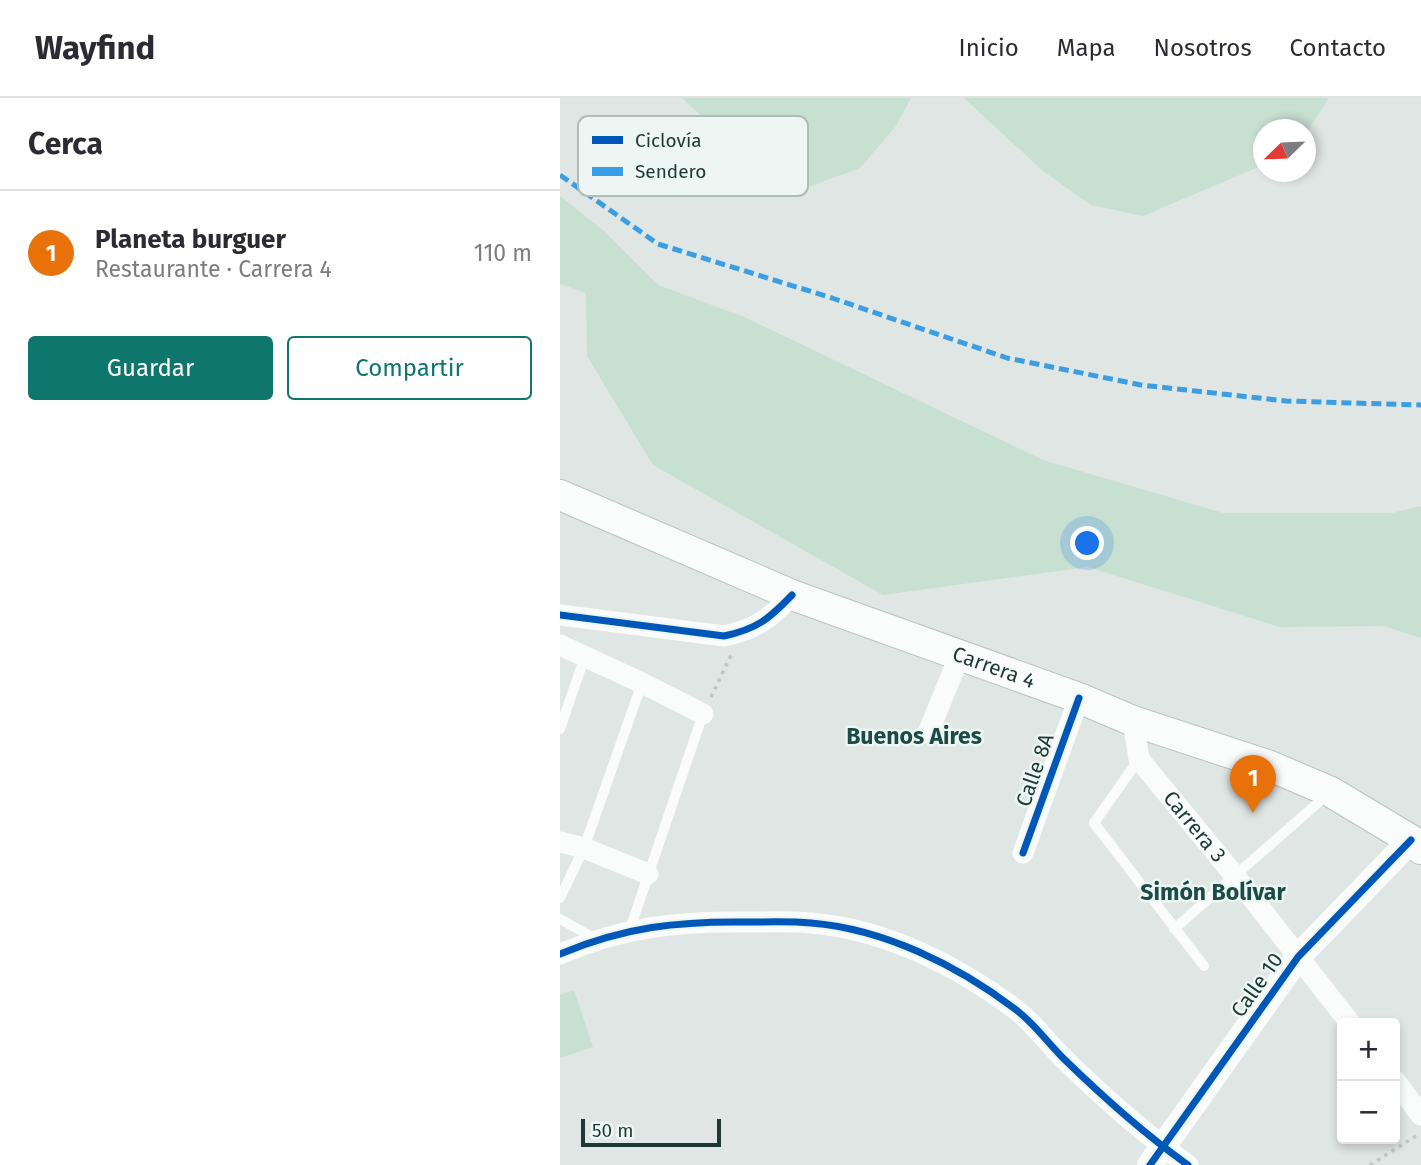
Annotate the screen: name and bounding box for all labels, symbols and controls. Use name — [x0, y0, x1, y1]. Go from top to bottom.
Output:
text: Wayfind — [35, 28, 155, 68]
text: Inicio — [959, 34, 1019, 62]
text: Mapa — [1057, 34, 1116, 62]
text: Nosotros — [1154, 34, 1252, 62]
text: Contacto — [1290, 34, 1386, 62]
legend — [578, 116, 808, 196]
north arrow — [1253, 119, 1316, 182]
text: Cerca — [28, 126, 103, 162]
text: Ciclovía — [635, 129, 702, 152]
text: Sendero — [635, 160, 706, 183]
text: Planeta burguer — [95, 224, 286, 255]
text: 1 — [46, 239, 56, 267]
text: 110 m — [474, 239, 532, 267]
text: Restaurante · Carrera 4 — [95, 255, 332, 283]
button: Guardar — [28, 336, 273, 400]
button: Compartir — [287, 336, 532, 400]
your location — [1070, 526, 1104, 560]
street label: Carrera 4 — [949, 641, 1038, 694]
district label: Buenos Aires — [846, 722, 982, 750]
street label: Calle 8A — [1010, 730, 1060, 810]
pin: 1 — [1230, 755, 1276, 813]
street label: Carrera 3 — [1158, 786, 1232, 868]
district label: Simón Bolívar — [1140, 878, 1286, 906]
street label: Calle 10 — [1225, 948, 1289, 1022]
map controls — [1337, 1018, 1400, 1144]
button: + — [1337, 1018, 1400, 1081]
button: − — [1337, 1081, 1400, 1144]
scale bar — [581, 1116, 721, 1148]
text: 50 m — [592, 1119, 633, 1142]

